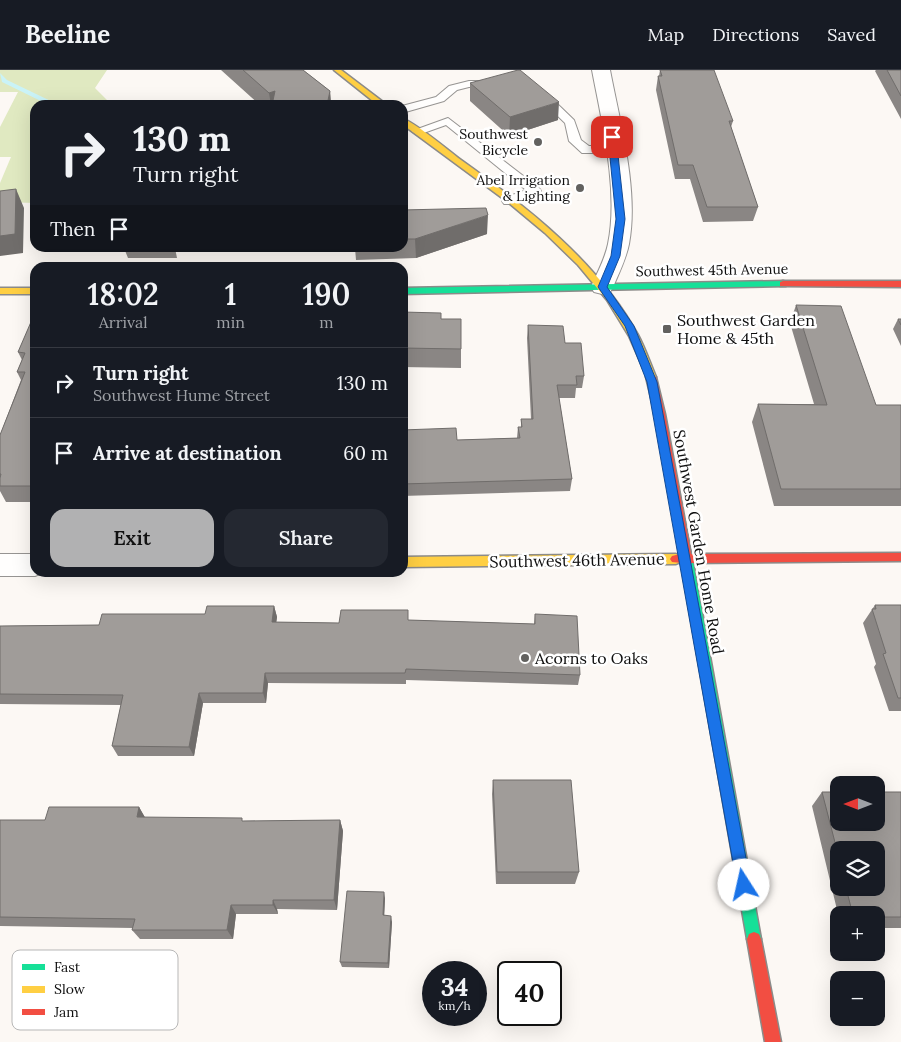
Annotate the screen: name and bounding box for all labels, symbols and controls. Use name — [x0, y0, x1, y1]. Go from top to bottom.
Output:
text: Beeline — [25, 19, 110, 50]
text: Map — [648, 23, 684, 46]
text: Directions — [712, 23, 799, 46]
text: Saved — [827, 23, 876, 46]
text: 130 m — [133, 116, 230, 161]
pin — [591, 116, 633, 158]
icon: right — [50, 120, 115, 185]
icon: arrive — [598, 123, 626, 151]
place label: Southwest Bicycle — [459, 125, 529, 159]
marker: Southwest Bicycle — [532, 136, 544, 148]
text: Turn right — [133, 160, 238, 188]
place label: Abel Irrigation & Lighting — [475, 171, 570, 205]
marker: Abel Irrigation & Lighting — [574, 182, 586, 194]
icon: arrive — [105, 215, 133, 243]
text: Then — [50, 217, 95, 241]
street label: Southwest 45th Avenue — [636, 260, 789, 280]
text: 18:02 — [88, 275, 159, 313]
text: 1 — [225, 275, 236, 313]
text: 190 — [302, 275, 350, 313]
place label: Southwest Garden Home & 45th — [677, 310, 815, 348]
text: Arrival — [99, 312, 148, 332]
text: min — [216, 312, 245, 332]
text: m — [319, 312, 334, 332]
marker: Southwest Garden Home & 45th — [661, 323, 673, 335]
text: Turn right — [93, 361, 189, 385]
icon: right — [50, 369, 78, 397]
text: 130 m — [337, 371, 388, 395]
text: Southwest Hume Street — [93, 385, 270, 405]
street label: Southwest Garden Home Road — [669, 428, 729, 656]
icon: arrive — [50, 439, 78, 467]
text: Arrive at destination — [93, 441, 282, 465]
text: 60 m — [343, 441, 388, 465]
button: Exit — [50, 509, 214, 567]
button: Share — [224, 509, 388, 567]
street label: Southwest 46th Avenue — [489, 548, 665, 572]
place label: Acorns to Oaks — [534, 648, 648, 668]
marker: Acorns to Oaks — [519, 652, 531, 664]
north arrow — [830, 776, 885, 831]
map controls — [830, 776, 885, 1026]
button: layers — [830, 841, 885, 896]
position arrow — [717, 858, 769, 910]
button: + — [830, 906, 885, 961]
legend — [12, 950, 178, 1030]
text: Fast — [54, 958, 81, 976]
speed limit sign: 40 — [497, 961, 562, 1026]
text: 34 — [441, 971, 468, 1003]
button: − — [830, 971, 885, 1026]
text: Slow — [54, 980, 86, 998]
text: km/h — [438, 998, 471, 1013]
text: Jam — [53, 1003, 79, 1021]

